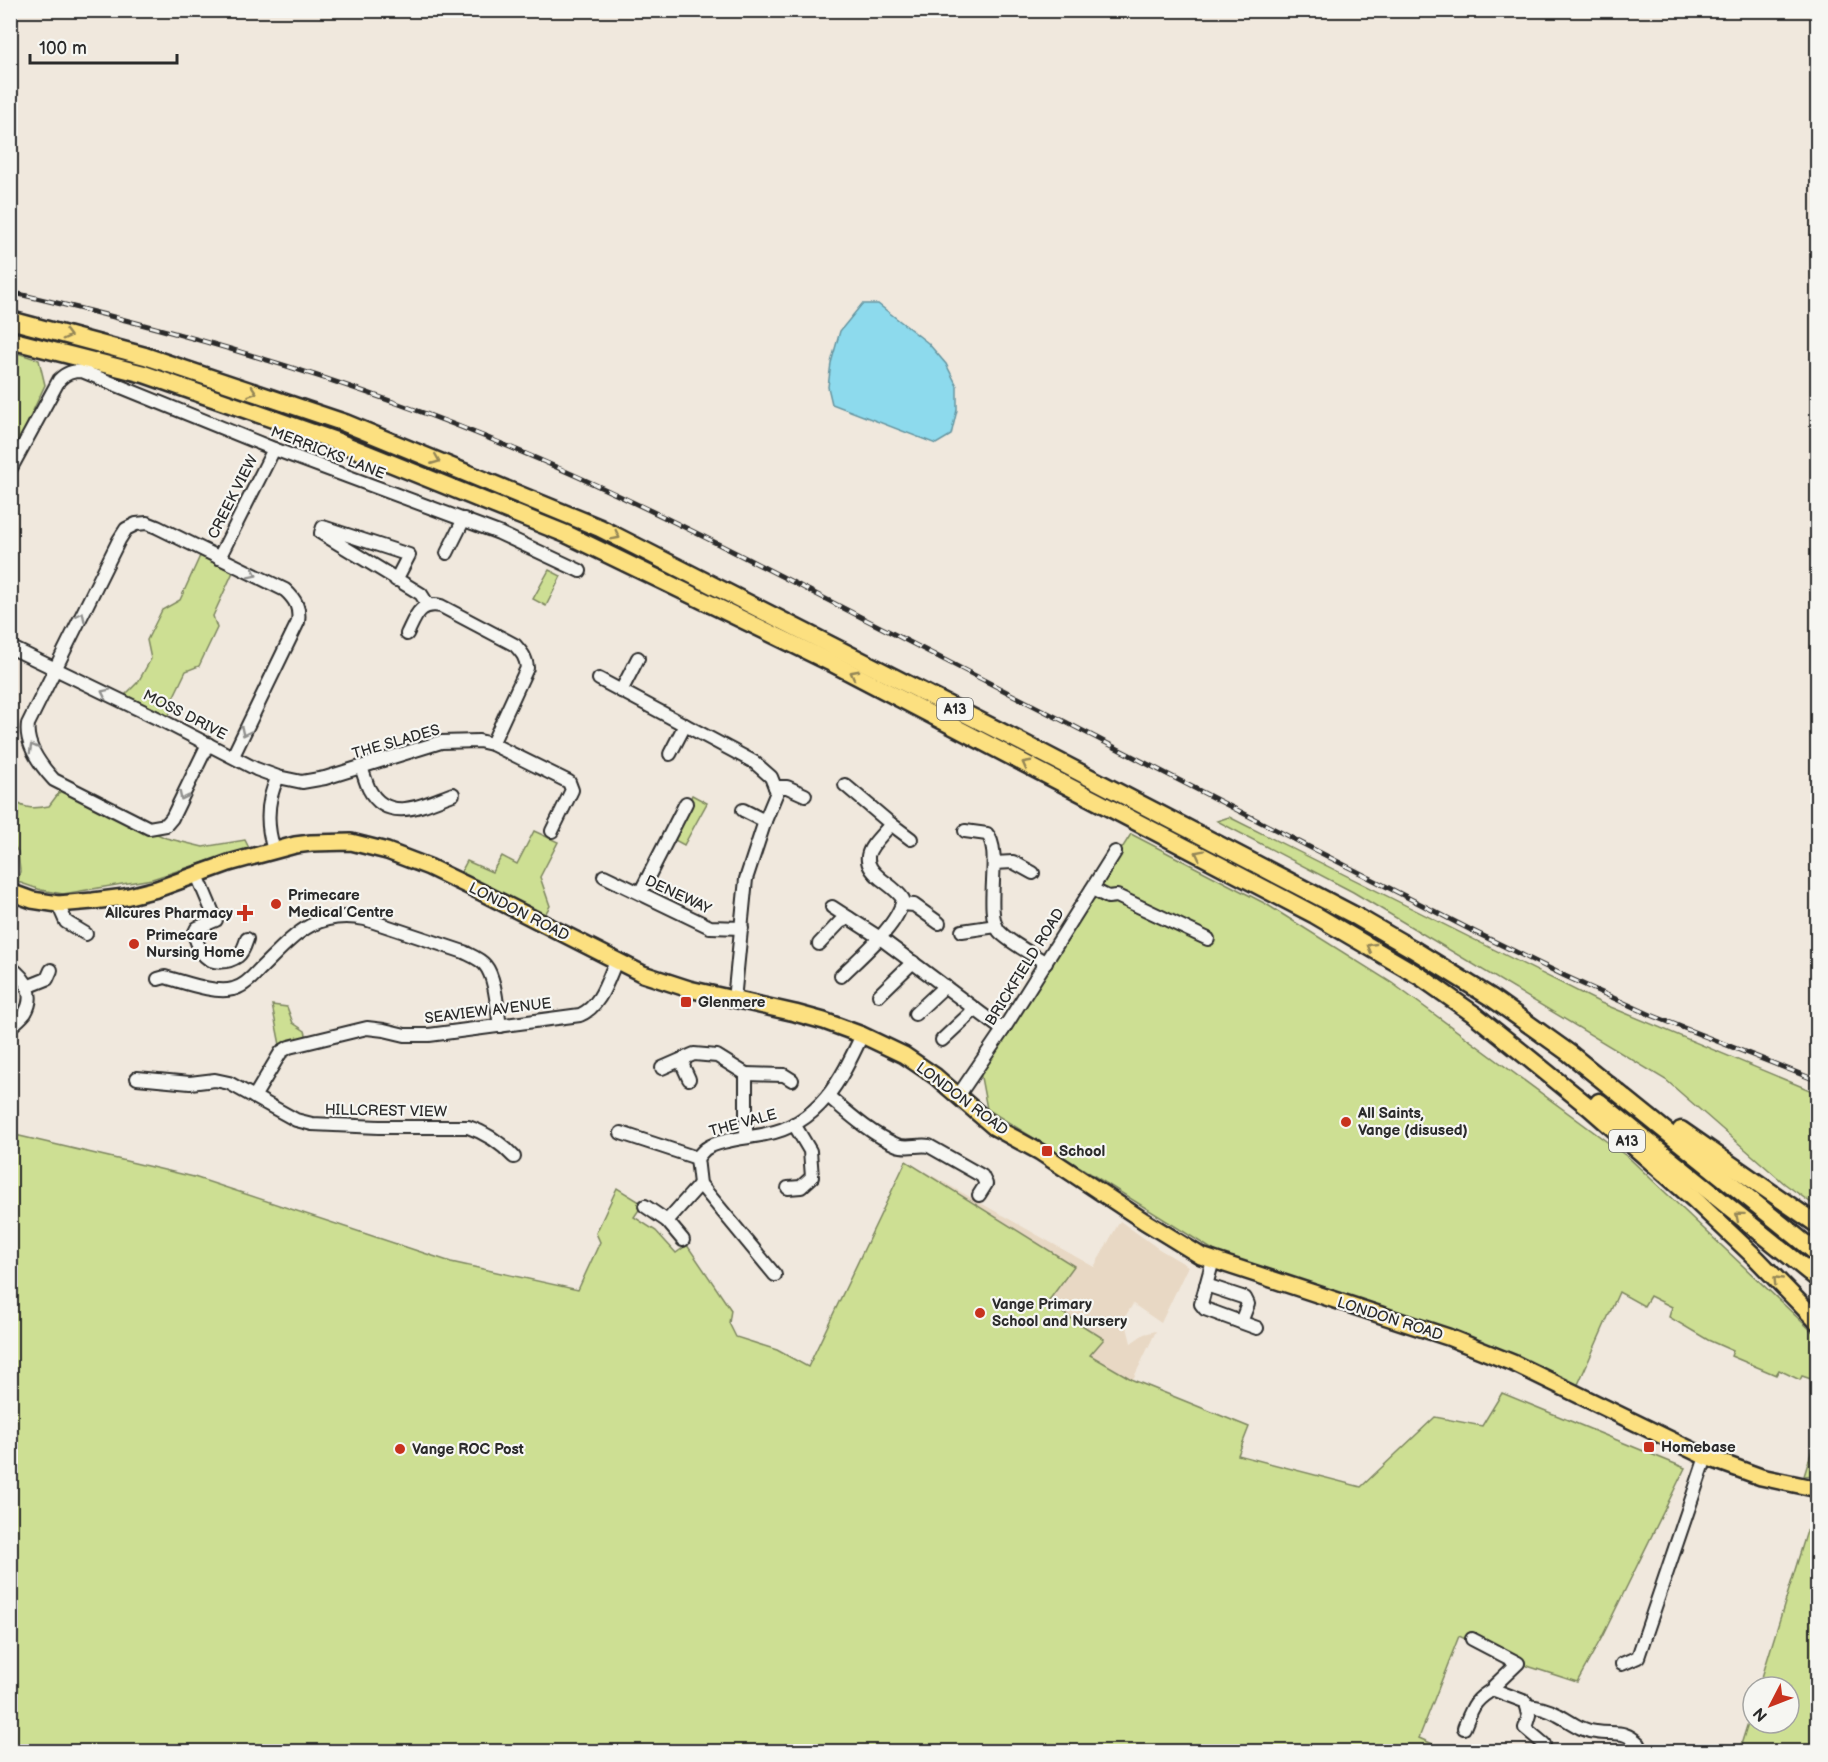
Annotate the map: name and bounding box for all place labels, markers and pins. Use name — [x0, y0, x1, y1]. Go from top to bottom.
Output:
place label: Primecare Medical Centre — [288, 886, 394, 922]
marker: Primecare Medical Centre — [269, 897, 283, 911]
place label: Allcures Pharmacy — [104, 904, 233, 923]
marker: Allcures Pharmacy — [238, 906, 252, 920]
place label: Primecare Nursing Home — [146, 926, 245, 962]
marker: Primecare Nursing Home — [127, 937, 141, 951]
place label: Glenmere — [698, 993, 766, 1012]
marker: Glenmere — [679, 995, 693, 1009]
place label: All Saints, Vange (disused) — [1357, 1104, 1468, 1140]
marker: All Saints, Vange (disused) — [1339, 1115, 1353, 1129]
place label: School — [1059, 1142, 1105, 1161]
marker: School — [1040, 1144, 1054, 1158]
place label: Vange Primary School and Nursery — [992, 1295, 1127, 1331]
marker: Vange Primary School and Nursery — [973, 1306, 987, 1320]
place label: Homebase — [1661, 1438, 1736, 1457]
place label: Vange ROC Post — [412, 1440, 524, 1459]
marker: Homebase — [1642, 1440, 1656, 1454]
marker: Vange ROC Post — [393, 1442, 407, 1456]

